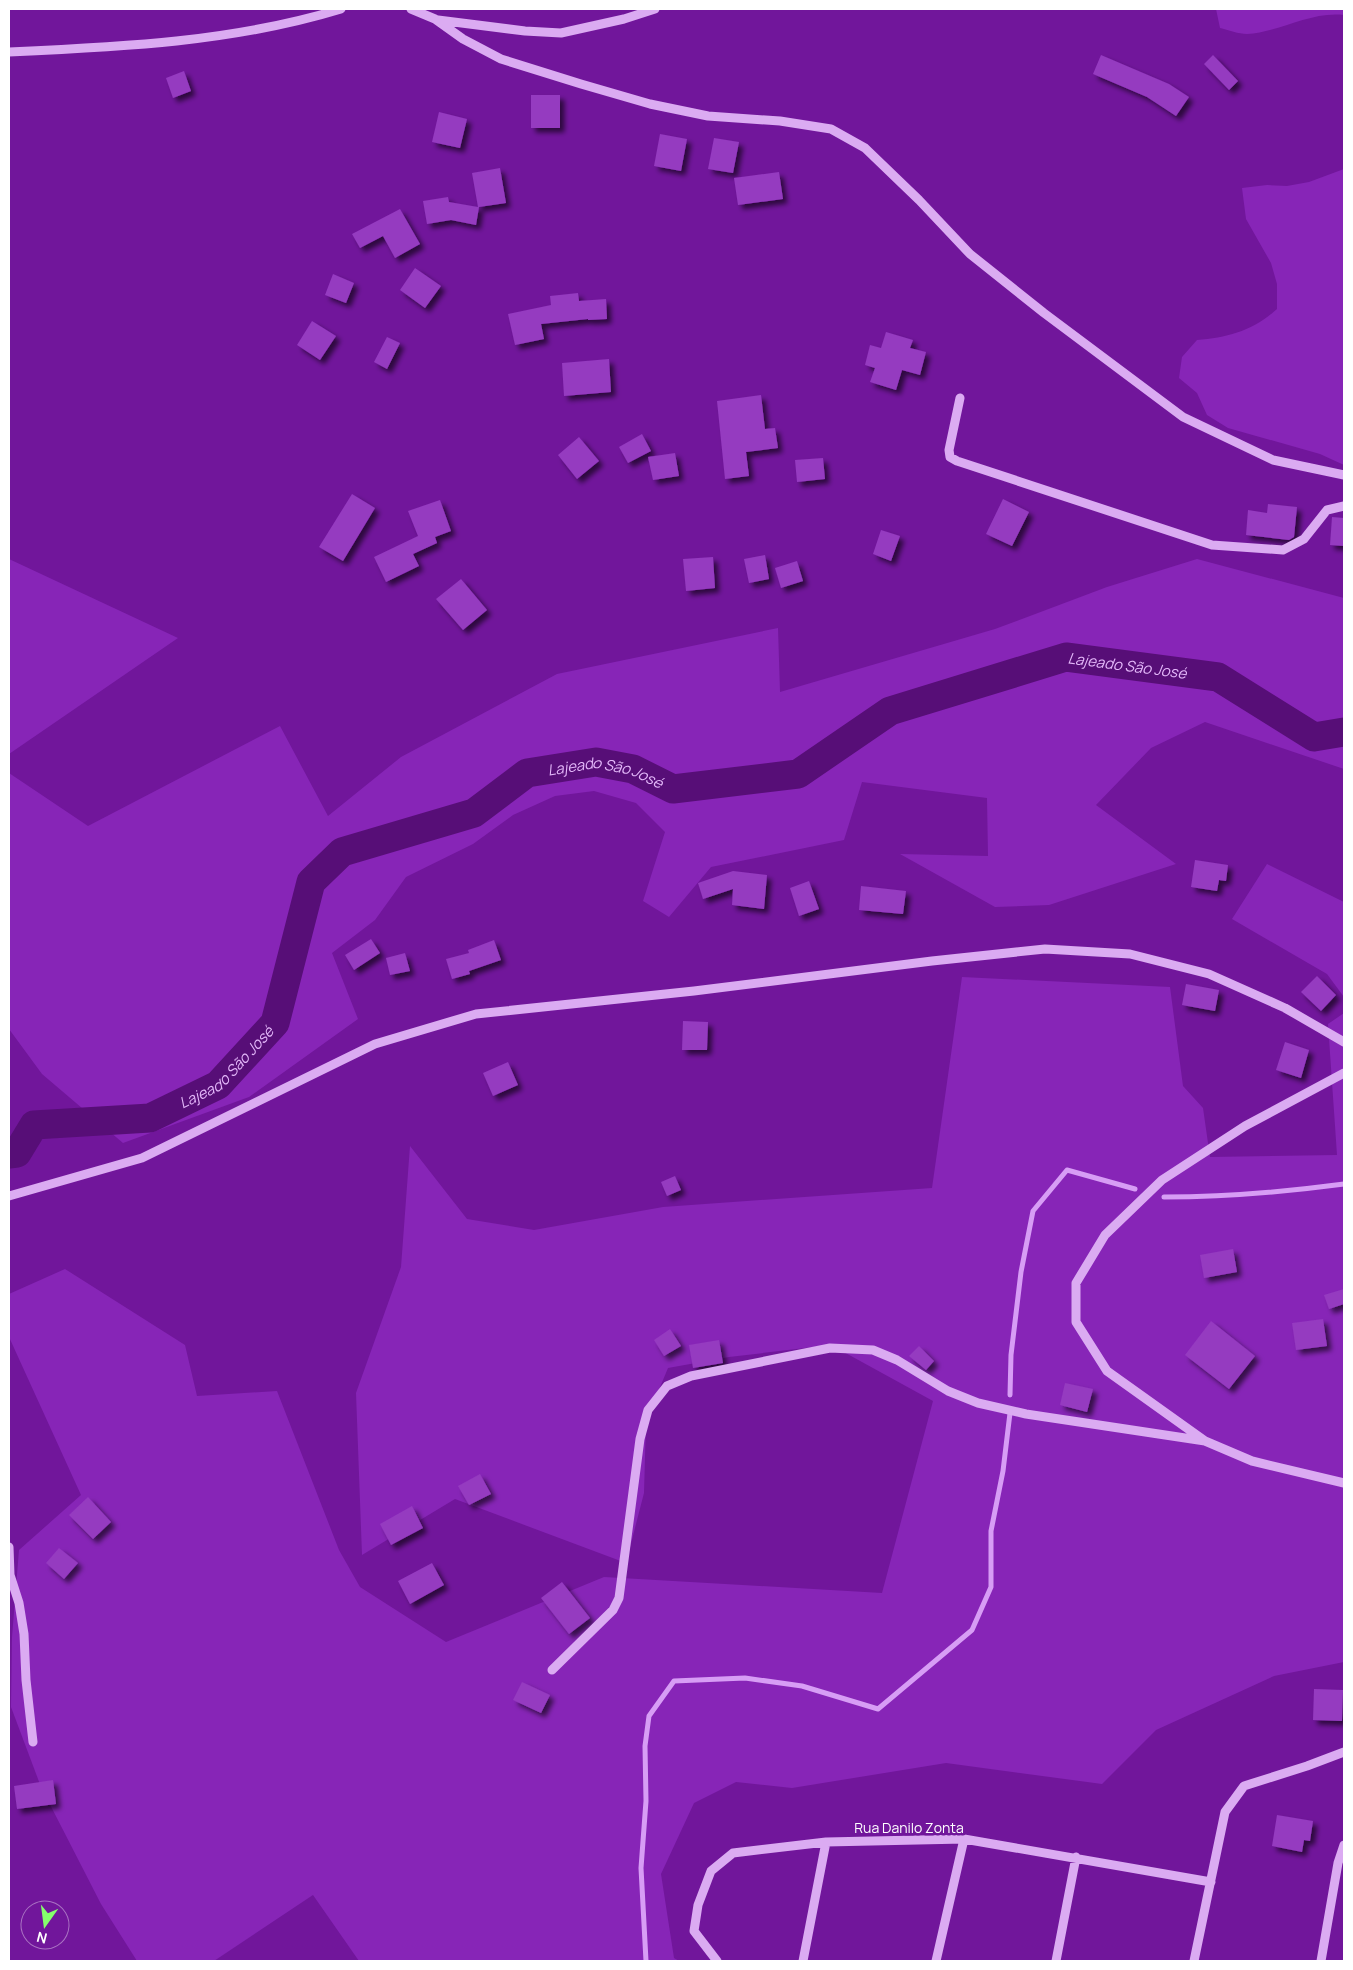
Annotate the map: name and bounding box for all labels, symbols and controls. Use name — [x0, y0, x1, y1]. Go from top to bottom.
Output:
water label: Lajeado São José — [1067, 647, 1189, 683]
water label: Lajeado São José — [546, 751, 668, 794]
water label: Lajeado São José — [175, 1020, 279, 1113]
street label: Rua Danilo Zonta — [854, 1818, 964, 1837]
north arrow — [20, 1900, 70, 1950]
text: N — [35, 1928, 49, 1949]

